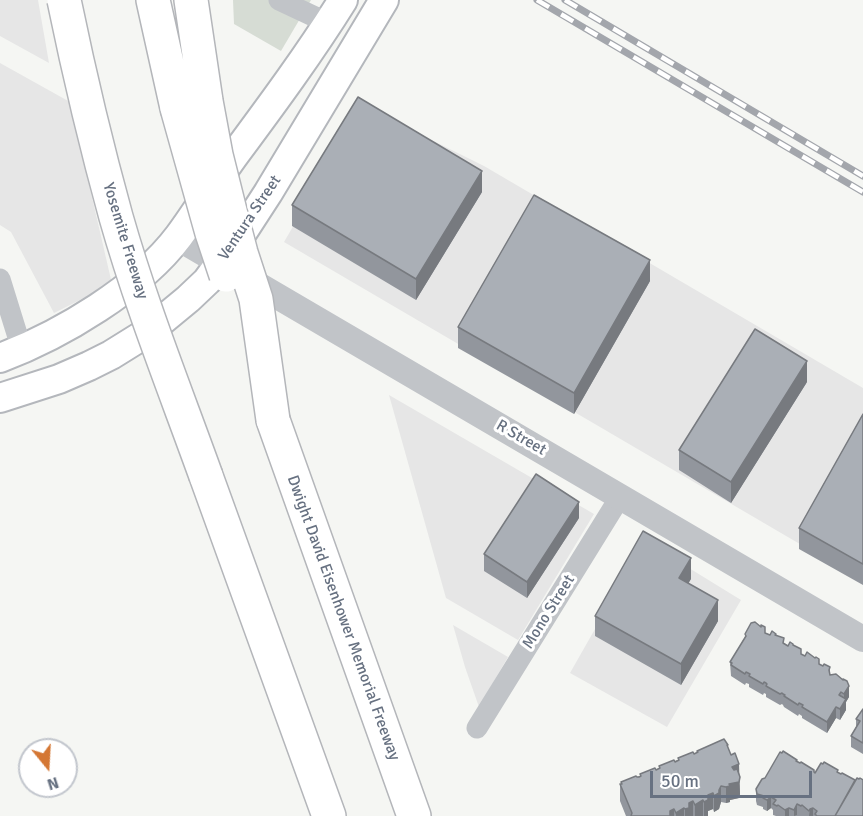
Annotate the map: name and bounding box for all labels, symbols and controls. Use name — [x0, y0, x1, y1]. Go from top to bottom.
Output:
street label: Ventura Street — [214, 172, 286, 264]
street label: Yosemite Freeway — [98, 181, 152, 301]
street label: R Street — [492, 416, 550, 460]
street label: Dwight David Eisenhower Memorial Freeway — [282, 473, 404, 763]
street label: Mono Street — [519, 572, 579, 652]
north arrow — [18, 738, 78, 798]
scale bar — [653, 759, 815, 797]
text: 50 m — [661, 770, 699, 792]
text: N — [45, 772, 61, 794]

